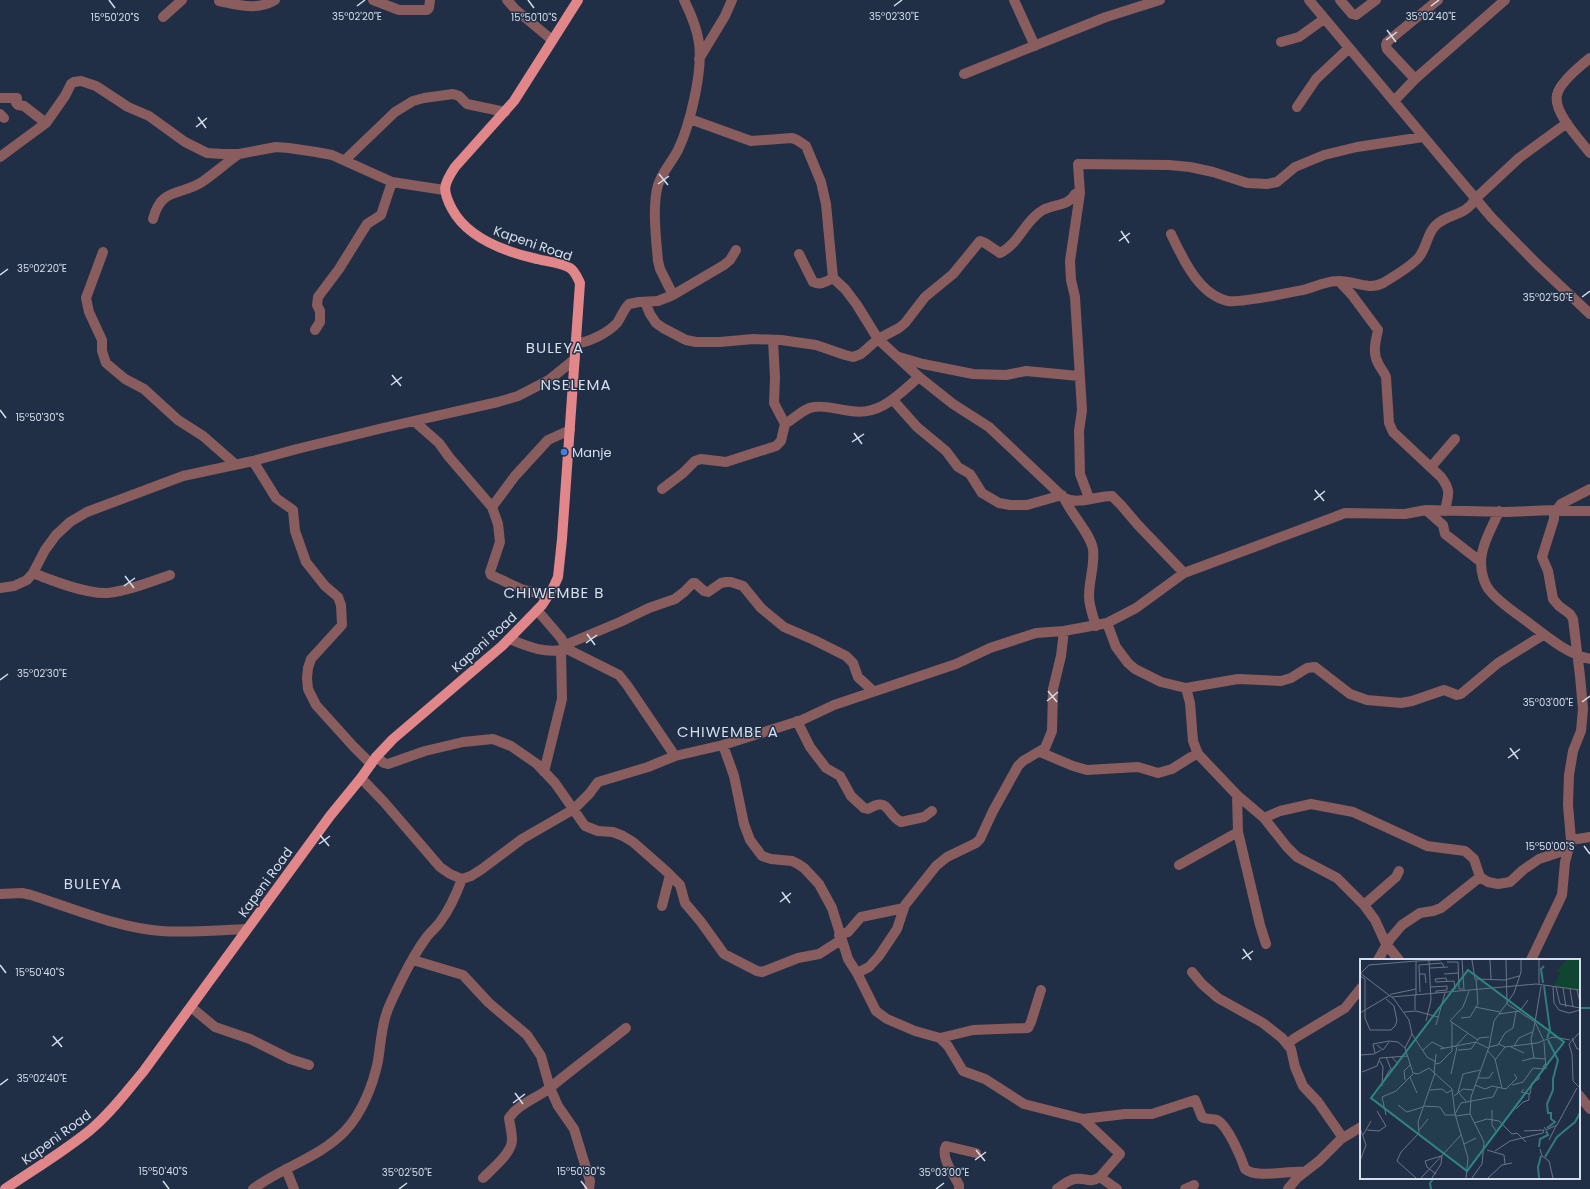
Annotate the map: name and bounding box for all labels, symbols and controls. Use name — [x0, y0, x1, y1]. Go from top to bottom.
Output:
text: 35°02'20"E — [332, 9, 382, 24]
text: 35°02'30"E — [869, 9, 919, 24]
text: 35°02'40"E — [1406, 9, 1456, 24]
text: 15°50'20"S — [91, 10, 139, 25]
text: 15°50'10"S — [511, 10, 557, 25]
street label: Kapeni Road — [491, 221, 575, 266]
text: 35°02'20"E — [17, 261, 67, 276]
text: 35°02'50"E — [1523, 290, 1573, 305]
district label: BULEYA — [526, 337, 584, 358]
district label: NSELEMA — [540, 374, 612, 395]
text: 15°50'30"S — [16, 410, 64, 425]
place label: Manje — [572, 443, 612, 462]
marker: Manje — [559, 447, 569, 457]
district label: CHIWEMBE B — [504, 582, 605, 603]
street label: Kapeni Road — [447, 608, 521, 677]
text: 35°02'30"E — [17, 666, 67, 681]
text: 35°03'00"E — [1523, 695, 1573, 710]
district label: CHIWEMBE A — [677, 721, 779, 742]
text: 15°50'00"S — [1525, 839, 1575, 854]
street label: Kapeni Road — [234, 843, 297, 921]
district label: BULEYA — [64, 873, 122, 894]
inset map — [1360, 959, 1580, 1179]
text: 15°50'40"S — [15, 965, 65, 980]
text: 35°02'40"E — [17, 1071, 67, 1086]
street label: Kapeni Road — [17, 1106, 95, 1169]
text: 15°50'40"S — [138, 1164, 188, 1179]
text: 15°50'30"S — [557, 1164, 605, 1179]
text: 35°02'50"E — [382, 1165, 432, 1180]
text: 35°03'00"E — [919, 1165, 969, 1180]

